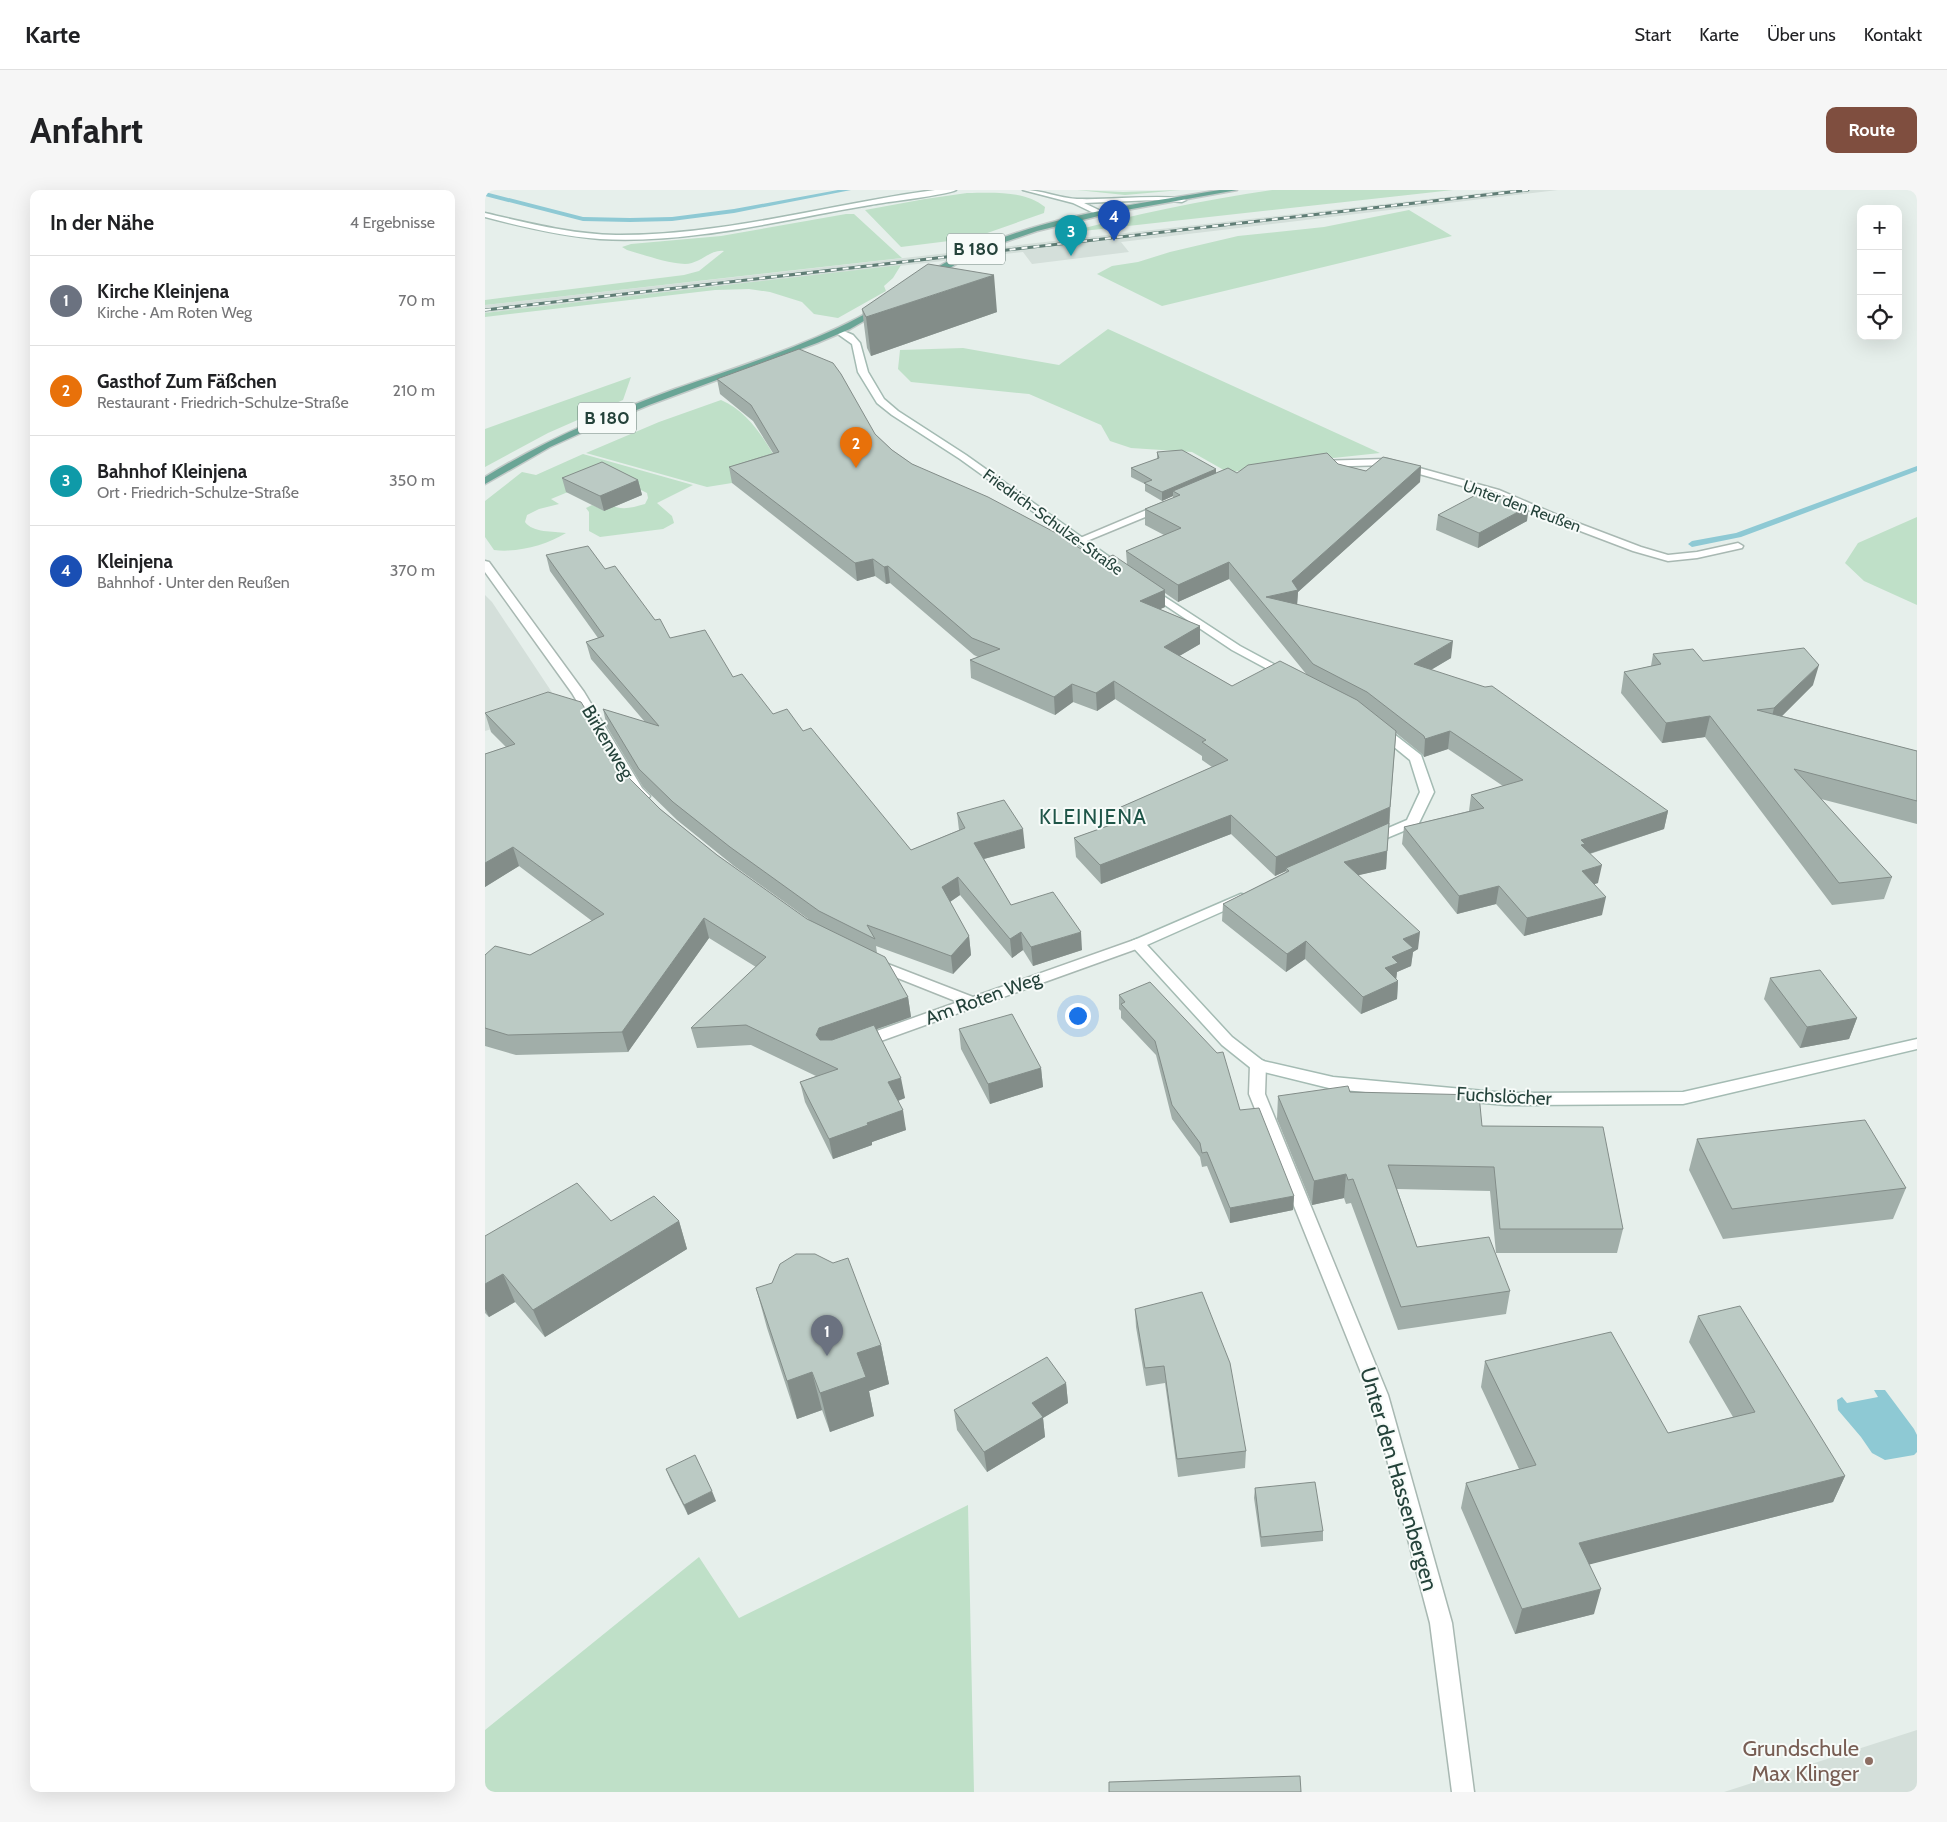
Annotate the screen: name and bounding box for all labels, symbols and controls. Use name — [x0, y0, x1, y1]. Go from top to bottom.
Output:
text: Karte — [25, 20, 80, 49]
text: Start — [1635, 24, 1671, 46]
text: Karte — [1699, 24, 1739, 46]
text: Über uns — [1767, 24, 1836, 46]
text: Kontakt — [1864, 24, 1922, 46]
button: Route — [1826, 107, 1917, 153]
text: Anfahrt — [30, 109, 143, 152]
pin: 4 — [1098, 200, 1130, 241]
map controls — [1857, 205, 1902, 340]
button: + — [1857, 205, 1902, 250]
text: In der Nähe — [50, 210, 154, 235]
text: 4 Ergebnisse — [350, 213, 435, 232]
pin: 3 — [1055, 215, 1087, 256]
road number: B 180 — [947, 234, 1005, 264]
button: − — [1857, 250, 1902, 295]
text: Kirche Kleinjena — [97, 280, 229, 303]
text: 1 — [63, 291, 69, 310]
text: 70 m — [398, 291, 435, 310]
button: locate — [1857, 295, 1902, 340]
text: Kirche · Am Roten Weg — [97, 303, 252, 322]
text: Gasthof Zum Fäßchen — [97, 370, 277, 393]
text: 2 — [62, 381, 70, 400]
text: 210 m — [393, 381, 435, 400]
text: Restaurant · Friedrich-Schulze-Straße — [97, 393, 349, 412]
road number: B 180 — [578, 402, 636, 434]
pin: 2 — [840, 427, 872, 468]
text: Bahnhof Kleinjena — [97, 460, 247, 483]
street label: Friedrich-Schulze-Straße — [979, 465, 1127, 579]
text: 3 — [62, 471, 70, 490]
text: 350 m — [389, 471, 435, 490]
street label: Unter den Reußen — [1460, 476, 1584, 536]
text: Ort · Friedrich-Schulze-Straße — [97, 483, 299, 502]
text: Kleinjena — [97, 550, 173, 573]
text: 4 — [61, 561, 71, 580]
text: 370 m — [390, 561, 435, 580]
text: Bahnhof · Unter den Reußen — [97, 573, 290, 592]
street label: Birkenweg — [577, 701, 639, 784]
district label: KLEINJENA — [1039, 804, 1147, 829]
street label: Am Roten Weg — [922, 966, 1044, 1030]
your location — [1065, 1003, 1091, 1029]
street label: Fuchslöcher — [1456, 1082, 1552, 1110]
pin: 1 — [811, 1315, 843, 1356]
street label: Unter den Hassenbergen — [1354, 1364, 1444, 1594]
place label: Grundschule Max Klinger — [1742, 1735, 1859, 1787]
marker: Grundschule Max Klinger — [1863, 1755, 1875, 1767]

